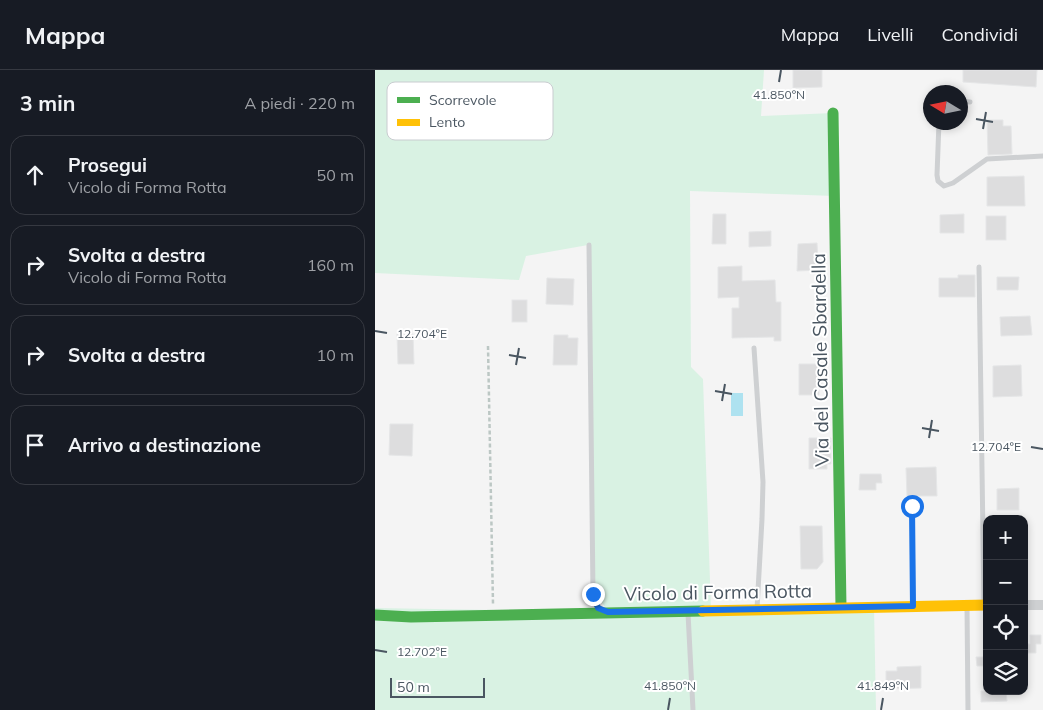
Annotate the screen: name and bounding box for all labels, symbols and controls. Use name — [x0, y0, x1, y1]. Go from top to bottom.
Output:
text: Mappa — [25, 20, 105, 50]
text: Mappa — [781, 23, 839, 46]
text: Livelli — [867, 23, 913, 46]
text: Condividi — [941, 23, 1018, 46]
legend — [387, 82, 553, 140]
north arrow — [923, 85, 968, 130]
text: 41.850°N — [753, 87, 805, 102]
text: 3 min — [20, 90, 75, 116]
text: Scorrevole — [429, 91, 496, 109]
text: A piedi · 220 m — [244, 93, 355, 113]
text: Lento — [429, 113, 465, 131]
text: Prosegui — [68, 153, 147, 177]
icon: ahead — [21, 161, 49, 189]
text: 50 m — [317, 165, 354, 185]
text: Vicolo di Forma Rotta — [68, 177, 227, 197]
text: Svolta a destra — [68, 243, 206, 267]
icon: right — [21, 251, 49, 279]
street label: Via del Casale Sbardella — [806, 253, 834, 467]
text: 160 m — [307, 255, 354, 275]
text: Vicolo di Forma Rotta — [68, 267, 227, 287]
text: 12.704°E — [397, 326, 447, 341]
icon: right — [21, 341, 49, 369]
text: Svolta a destra — [68, 343, 206, 367]
text: 10 m — [317, 345, 354, 365]
icon: arrive — [21, 431, 49, 459]
text: Arrivo a destinazione — [68, 433, 261, 457]
text: 12.704°E — [971, 439, 1021, 454]
route start — [901, 495, 924, 518]
map controls — [983, 515, 1028, 695]
button: + — [983, 515, 1028, 560]
button: − — [983, 560, 1028, 605]
street label: Vicolo di Forma Rotta — [624, 578, 812, 606]
route end — [582, 583, 605, 606]
button: locate — [983, 605, 1028, 650]
text: 12.702°E — [397, 644, 447, 659]
button: layers — [983, 650, 1028, 695]
scale bar — [390, 675, 485, 698]
text: 50 m — [397, 678, 430, 696]
text: 41.850°N — [644, 678, 696, 693]
text: 41.849°N — [857, 678, 909, 693]

